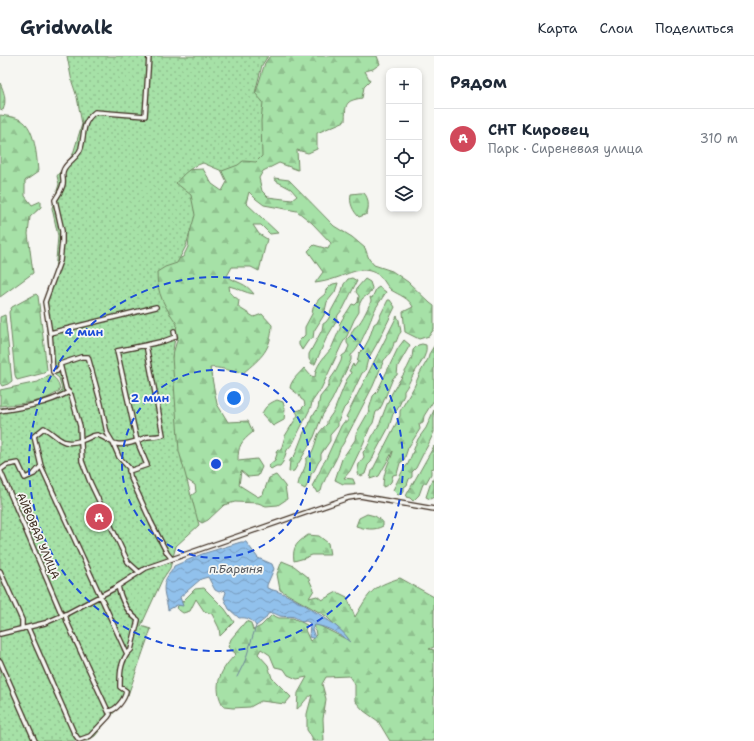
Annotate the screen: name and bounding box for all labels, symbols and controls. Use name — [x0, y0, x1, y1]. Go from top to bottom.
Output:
text: Gridwalk — [20, 15, 113, 40]
text: Карта — [537, 19, 578, 37]
text: Слои — [600, 19, 633, 37]
text: Поделиться — [655, 19, 734, 37]
map controls — [386, 68, 422, 212]
button: + — [386, 68, 422, 104]
text: Рядом — [450, 71, 507, 93]
button: − — [386, 104, 422, 140]
text: СНТ Кировец — [488, 120, 589, 140]
text: A — [458, 130, 468, 147]
text: 310 m — [700, 130, 738, 147]
button: locate — [386, 140, 422, 176]
text: Парк · Сиреневая улица — [488, 140, 643, 157]
button: layers — [386, 176, 422, 212]
text: 4 мин — [65, 324, 103, 340]
your location — [224, 388, 244, 408]
text: 2 мин — [131, 390, 169, 406]
centre of rings — [209, 457, 223, 471]
street label: АЙВОВАЯ УЛИЦА — [13, 490, 64, 582]
pin: A — [86, 502, 112, 532]
water label: п.Барыня — [209, 561, 263, 577]

